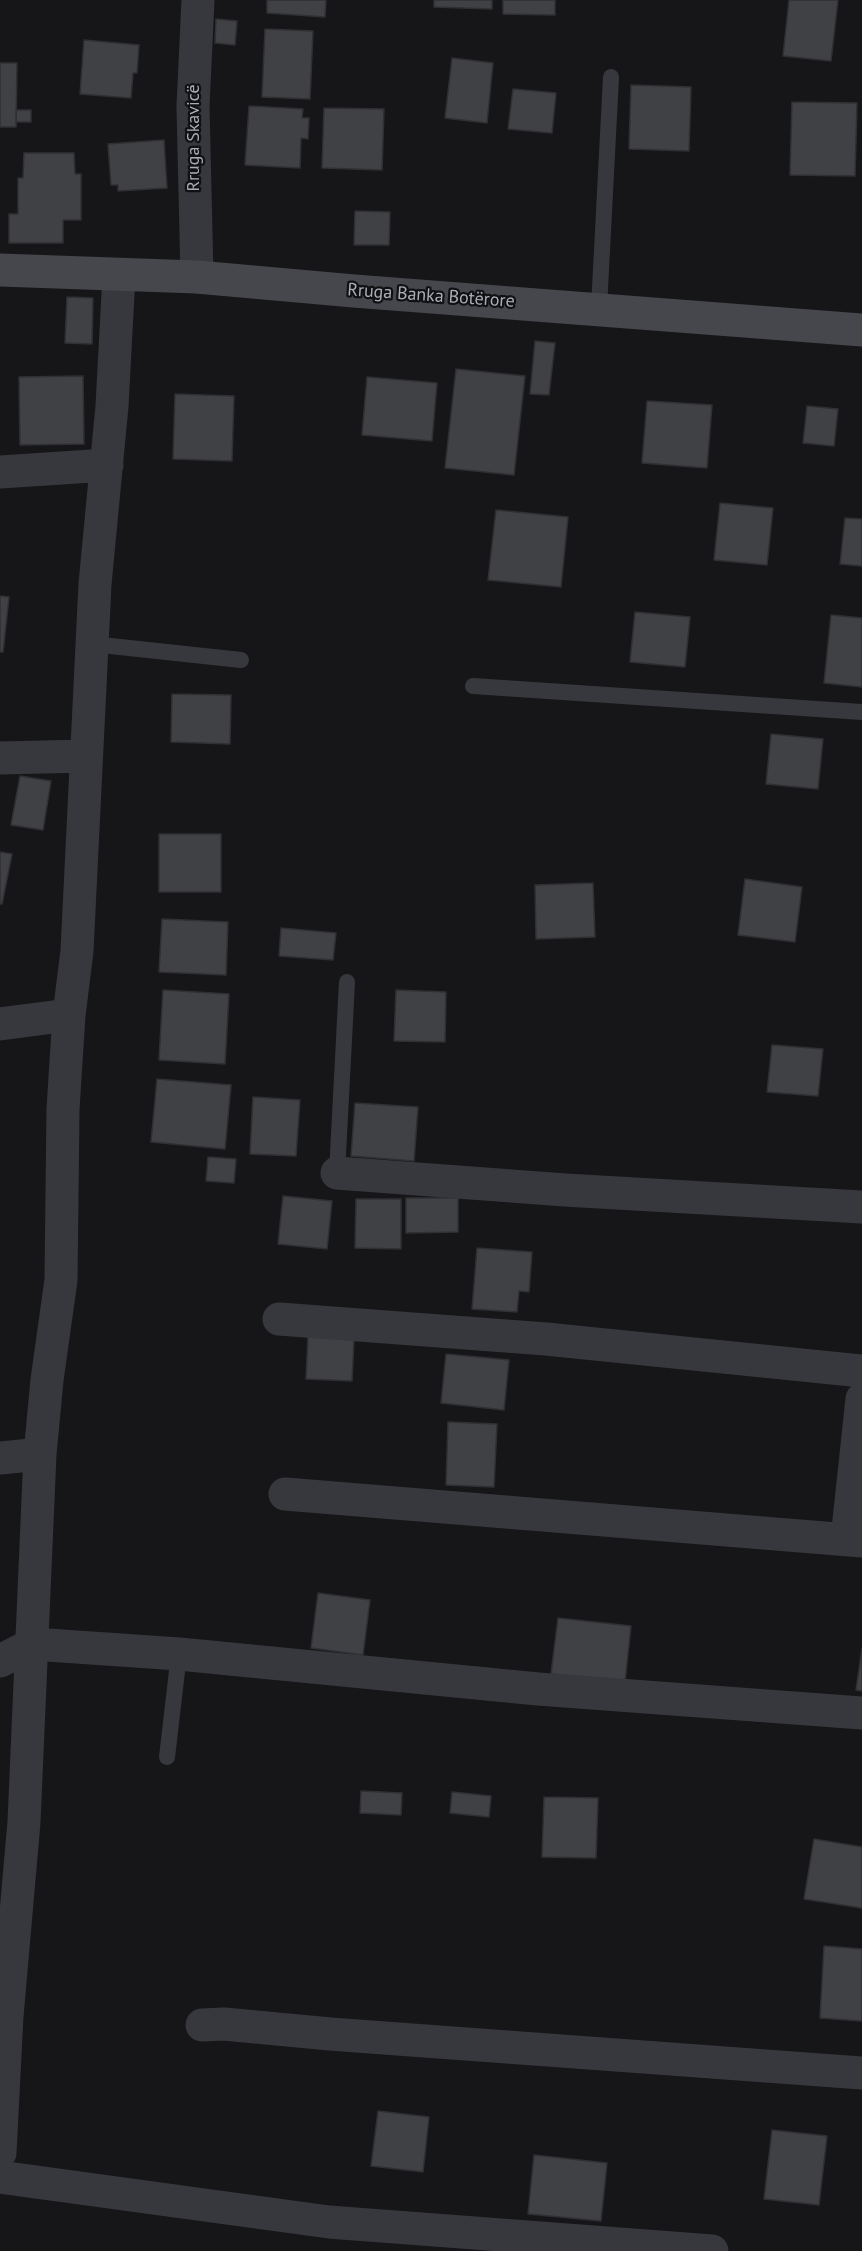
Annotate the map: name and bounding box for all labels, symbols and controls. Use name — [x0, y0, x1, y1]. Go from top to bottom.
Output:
street label: Rruga Skavicë — [183, 84, 205, 192]
street label: Rruga Banka Botërore — [347, 279, 515, 313]

